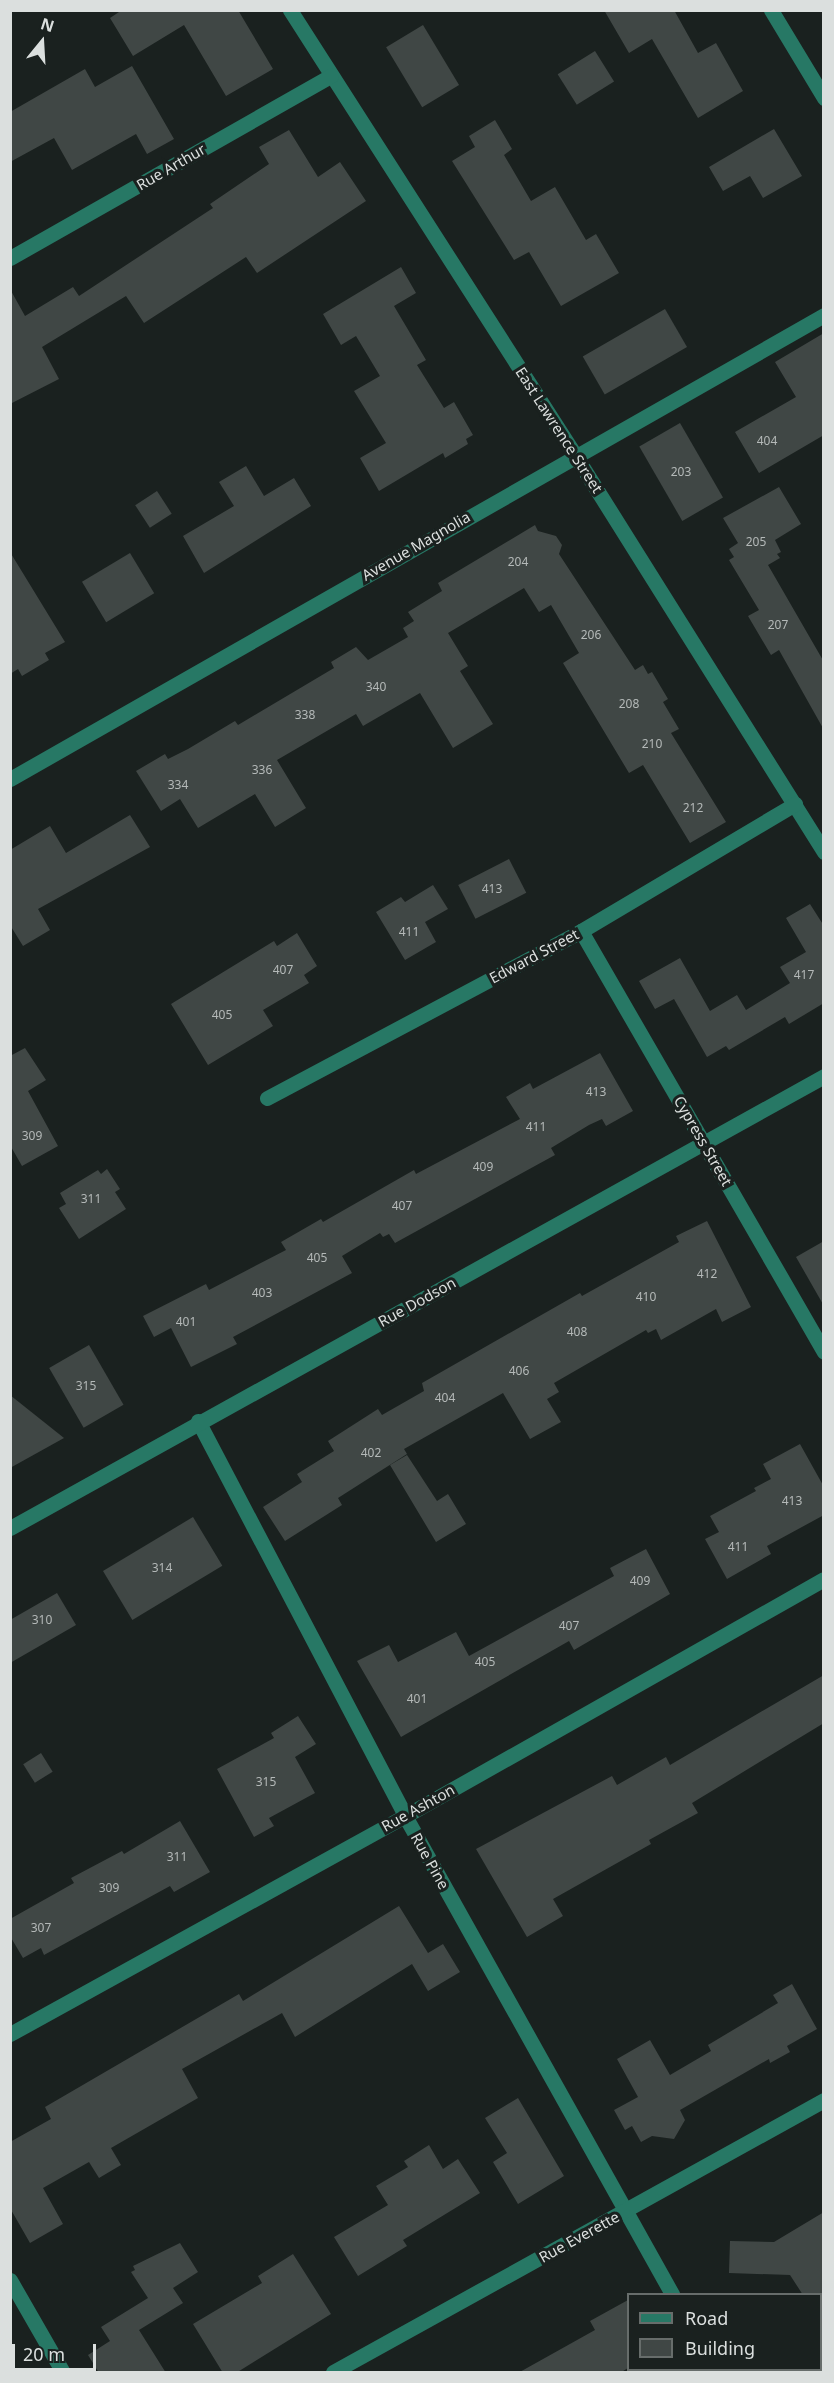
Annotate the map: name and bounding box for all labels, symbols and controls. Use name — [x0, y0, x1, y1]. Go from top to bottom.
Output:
north arrow — [12, 12, 72, 72]
text: N — [38, 12, 57, 37]
street label: Rue Arthur — [133, 140, 209, 194]
street label: East Lawrence Street — [512, 364, 606, 496]
house number: 404 — [757, 434, 777, 448]
house number: 203 — [671, 465, 691, 479]
street label: Avenue Magnolia — [359, 508, 473, 584]
house number: 205 — [746, 535, 766, 549]
house number: 204 — [508, 555, 528, 569]
house number: 207 — [768, 618, 788, 632]
house number: 206 — [581, 628, 601, 642]
house number: 340 — [366, 680, 386, 694]
house number: 208 — [619, 697, 639, 711]
house number: 338 — [295, 708, 315, 722]
house number: 210 — [642, 737, 662, 751]
house number: 336 — [252, 763, 272, 777]
house number: 334 — [168, 778, 188, 792]
house number: 212 — [683, 801, 703, 815]
house number: 413 — [482, 882, 502, 896]
house number: 411 — [399, 925, 419, 939]
street label: Edward Street — [486, 925, 582, 987]
house number: 407 — [273, 963, 293, 977]
house number: 417 — [794, 968, 814, 982]
house number: 405 — [212, 1008, 232, 1022]
house number: 413 — [586, 1085, 606, 1099]
street label: Cypress Street — [670, 1093, 736, 1189]
house number: 411 — [526, 1120, 546, 1134]
house number: 309 — [22, 1129, 42, 1143]
house number: 409 — [473, 1160, 493, 1174]
house number: 311 — [81, 1192, 101, 1206]
house number: 407 — [392, 1199, 412, 1213]
house number: 405 — [307, 1251, 327, 1265]
house number: 412 — [697, 1267, 717, 1281]
street label: Rue Dodson — [375, 1273, 459, 1331]
house number: 403 — [252, 1286, 272, 1300]
house number: 410 — [636, 1290, 656, 1304]
house number: 401 — [176, 1315, 196, 1329]
house number: 408 — [567, 1325, 587, 1339]
house number: 406 — [509, 1364, 529, 1378]
house number: 315 — [76, 1379, 96, 1393]
house number: 404 — [435, 1391, 455, 1405]
house number: 402 — [361, 1446, 381, 1460]
house number: 413 — [782, 1494, 802, 1508]
house number: 411 — [728, 1540, 748, 1554]
house number: 314 — [152, 1561, 172, 1575]
house number: 409 — [630, 1574, 650, 1588]
house number: 310 — [32, 1613, 52, 1627]
house number: 407 — [559, 1619, 579, 1633]
house number: 405 — [475, 1655, 495, 1669]
house number: 401 — [407, 1692, 427, 1706]
house number: 315 — [256, 1775, 276, 1789]
street label: Rue Ashton — [378, 1781, 458, 1835]
street label: Rue Pine — [407, 1830, 453, 1892]
house number: 311 — [167, 1850, 187, 1864]
house number: 309 — [99, 1881, 119, 1895]
house number: 307 — [31, 1921, 51, 1935]
street label: Rue Everette — [536, 2208, 622, 2266]
legend — [627, 2293, 822, 2371]
text: Road — [685, 2306, 728, 2330]
scale bar — [15, 2332, 99, 2370]
text: Building — [685, 2336, 755, 2360]
text: 20 m — [23, 2342, 65, 2366]

